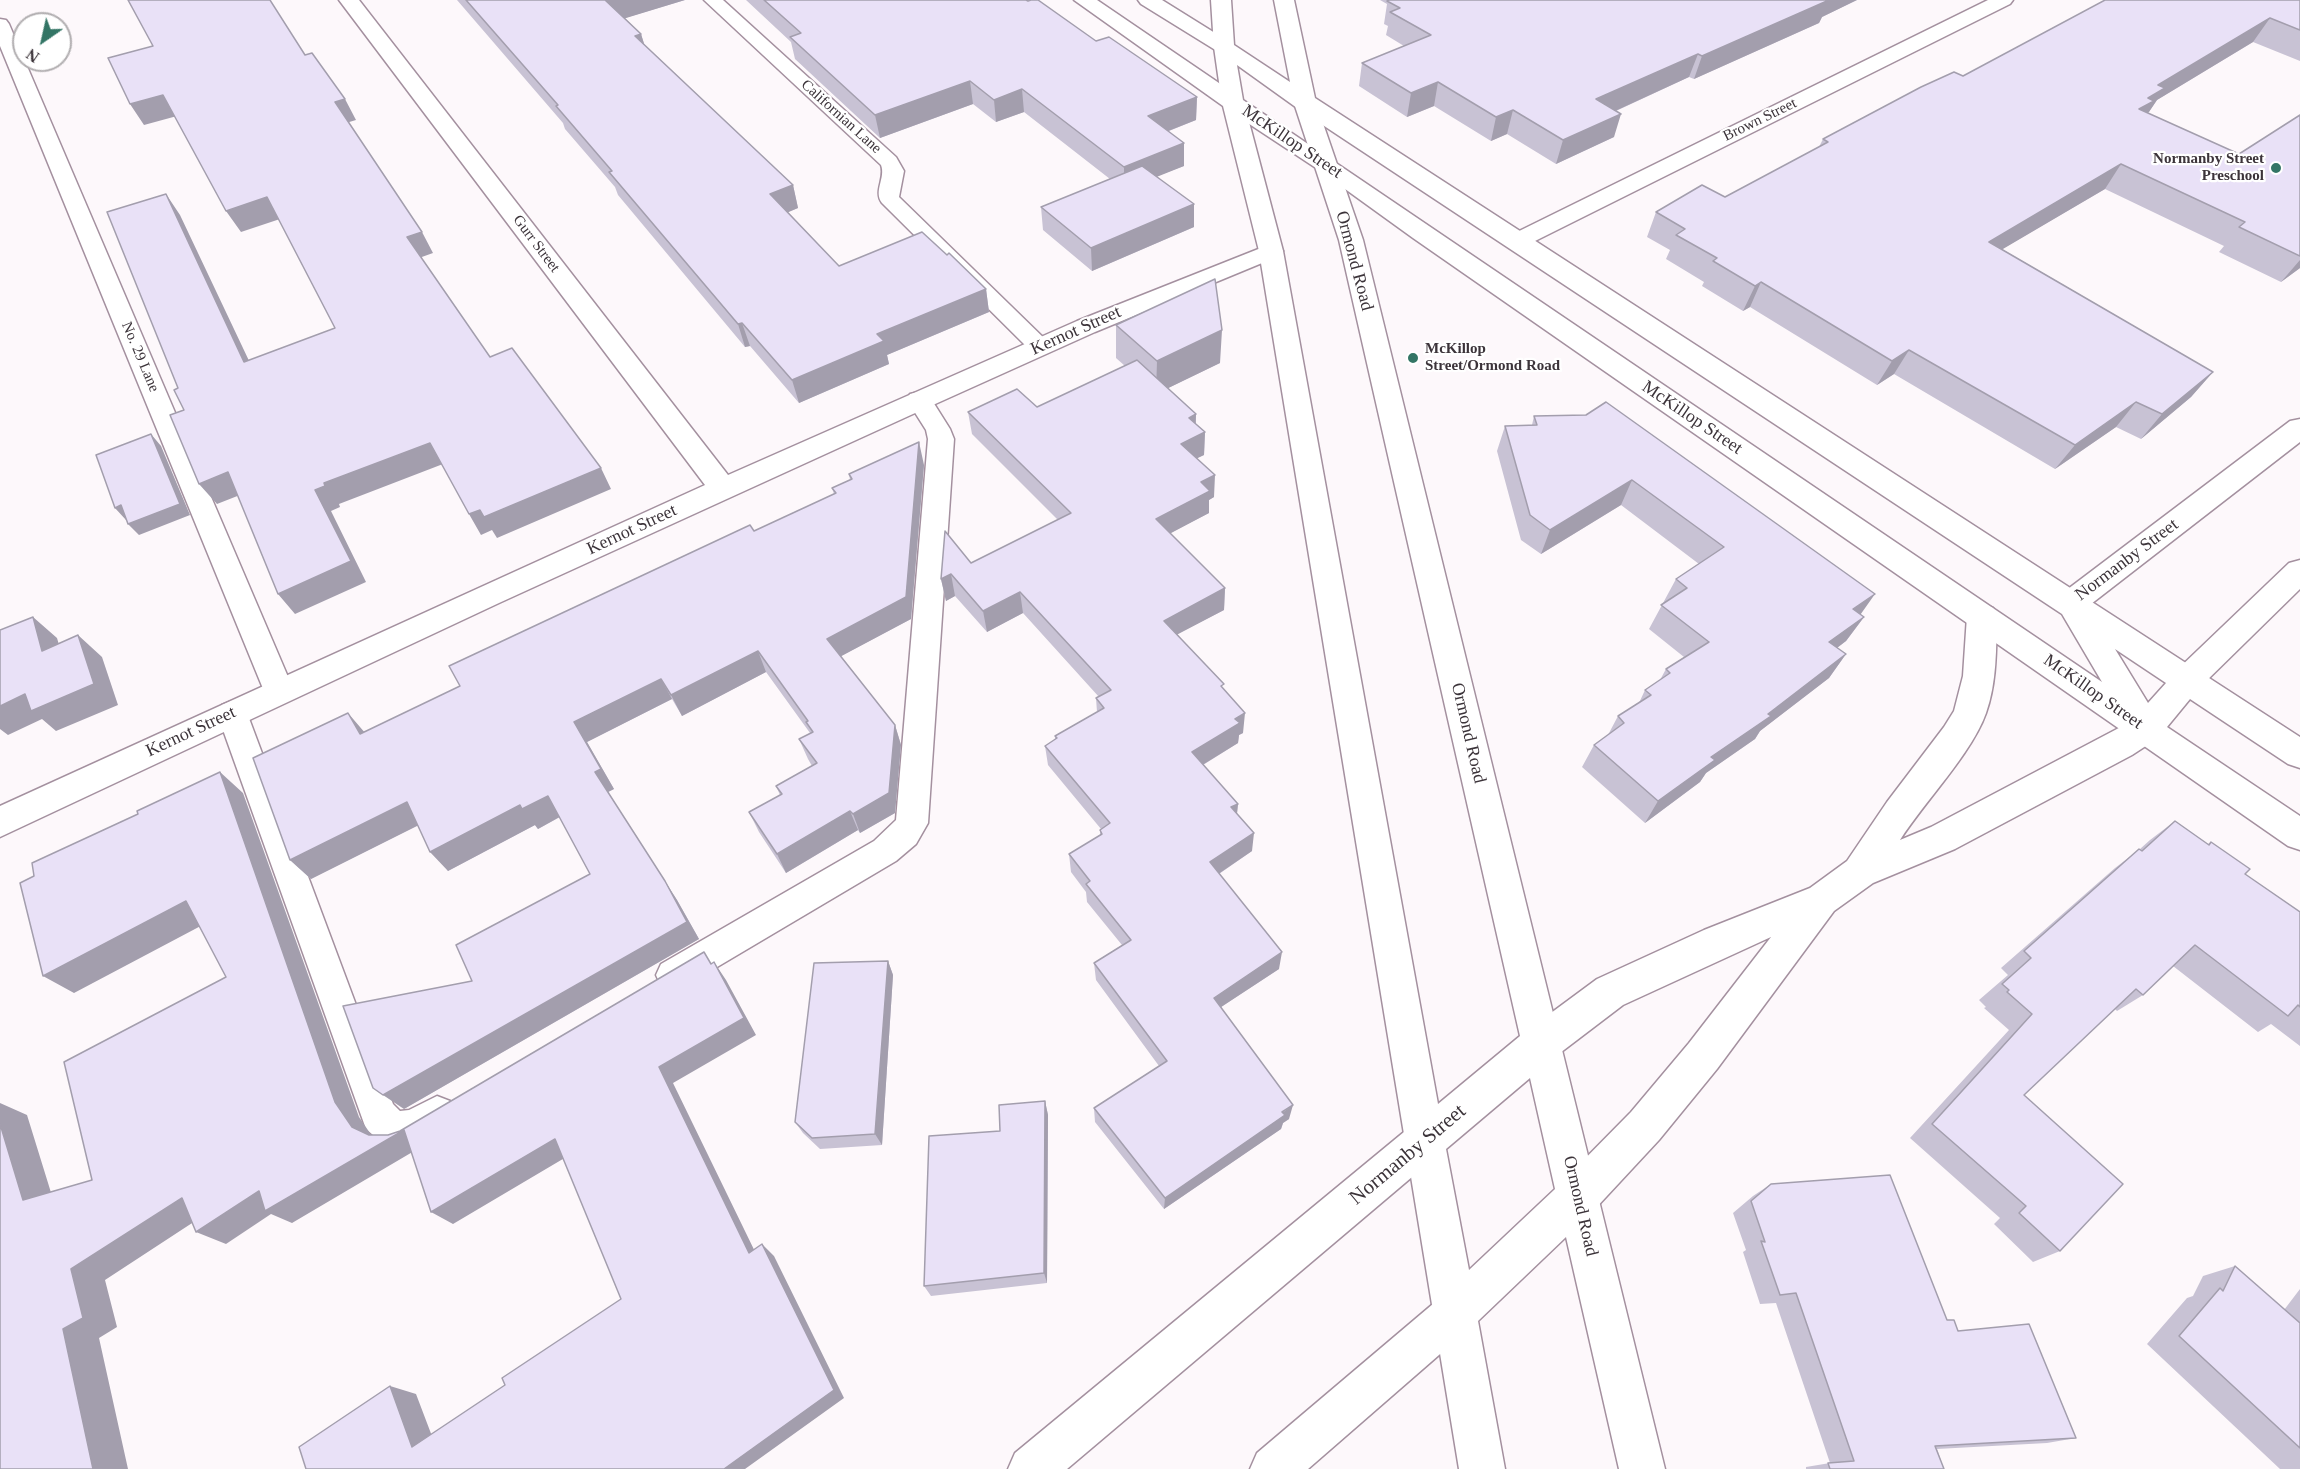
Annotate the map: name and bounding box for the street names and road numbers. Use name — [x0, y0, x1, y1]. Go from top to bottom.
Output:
street label: Californian Lane — [797, 76, 885, 158]
street label: Brown Street — [1720, 94, 1800, 146]
street label: McKillop Street — [1238, 100, 1346, 184]
street label: Ormond Road — [1330, 209, 1378, 313]
street label: Gurr Street — [509, 212, 563, 276]
street label: Kernot Street — [1028, 302, 1124, 360]
street label: No. 29 Lane — [117, 319, 163, 395]
street label: McKillop Street — [1638, 376, 1746, 460]
street label: Kernot Street — [584, 500, 680, 560]
street label: Normanby Street — [2071, 514, 2183, 606]
street label: McKillop Street — [2039, 650, 2147, 734]
street label: Ormond Road — [1446, 681, 1490, 785]
street label: Kernot Street — [143, 702, 239, 762]
street label: Normanby Street — [1345, 1099, 1471, 1211]
street label: Ormond Road — [1558, 1154, 1602, 1258]

